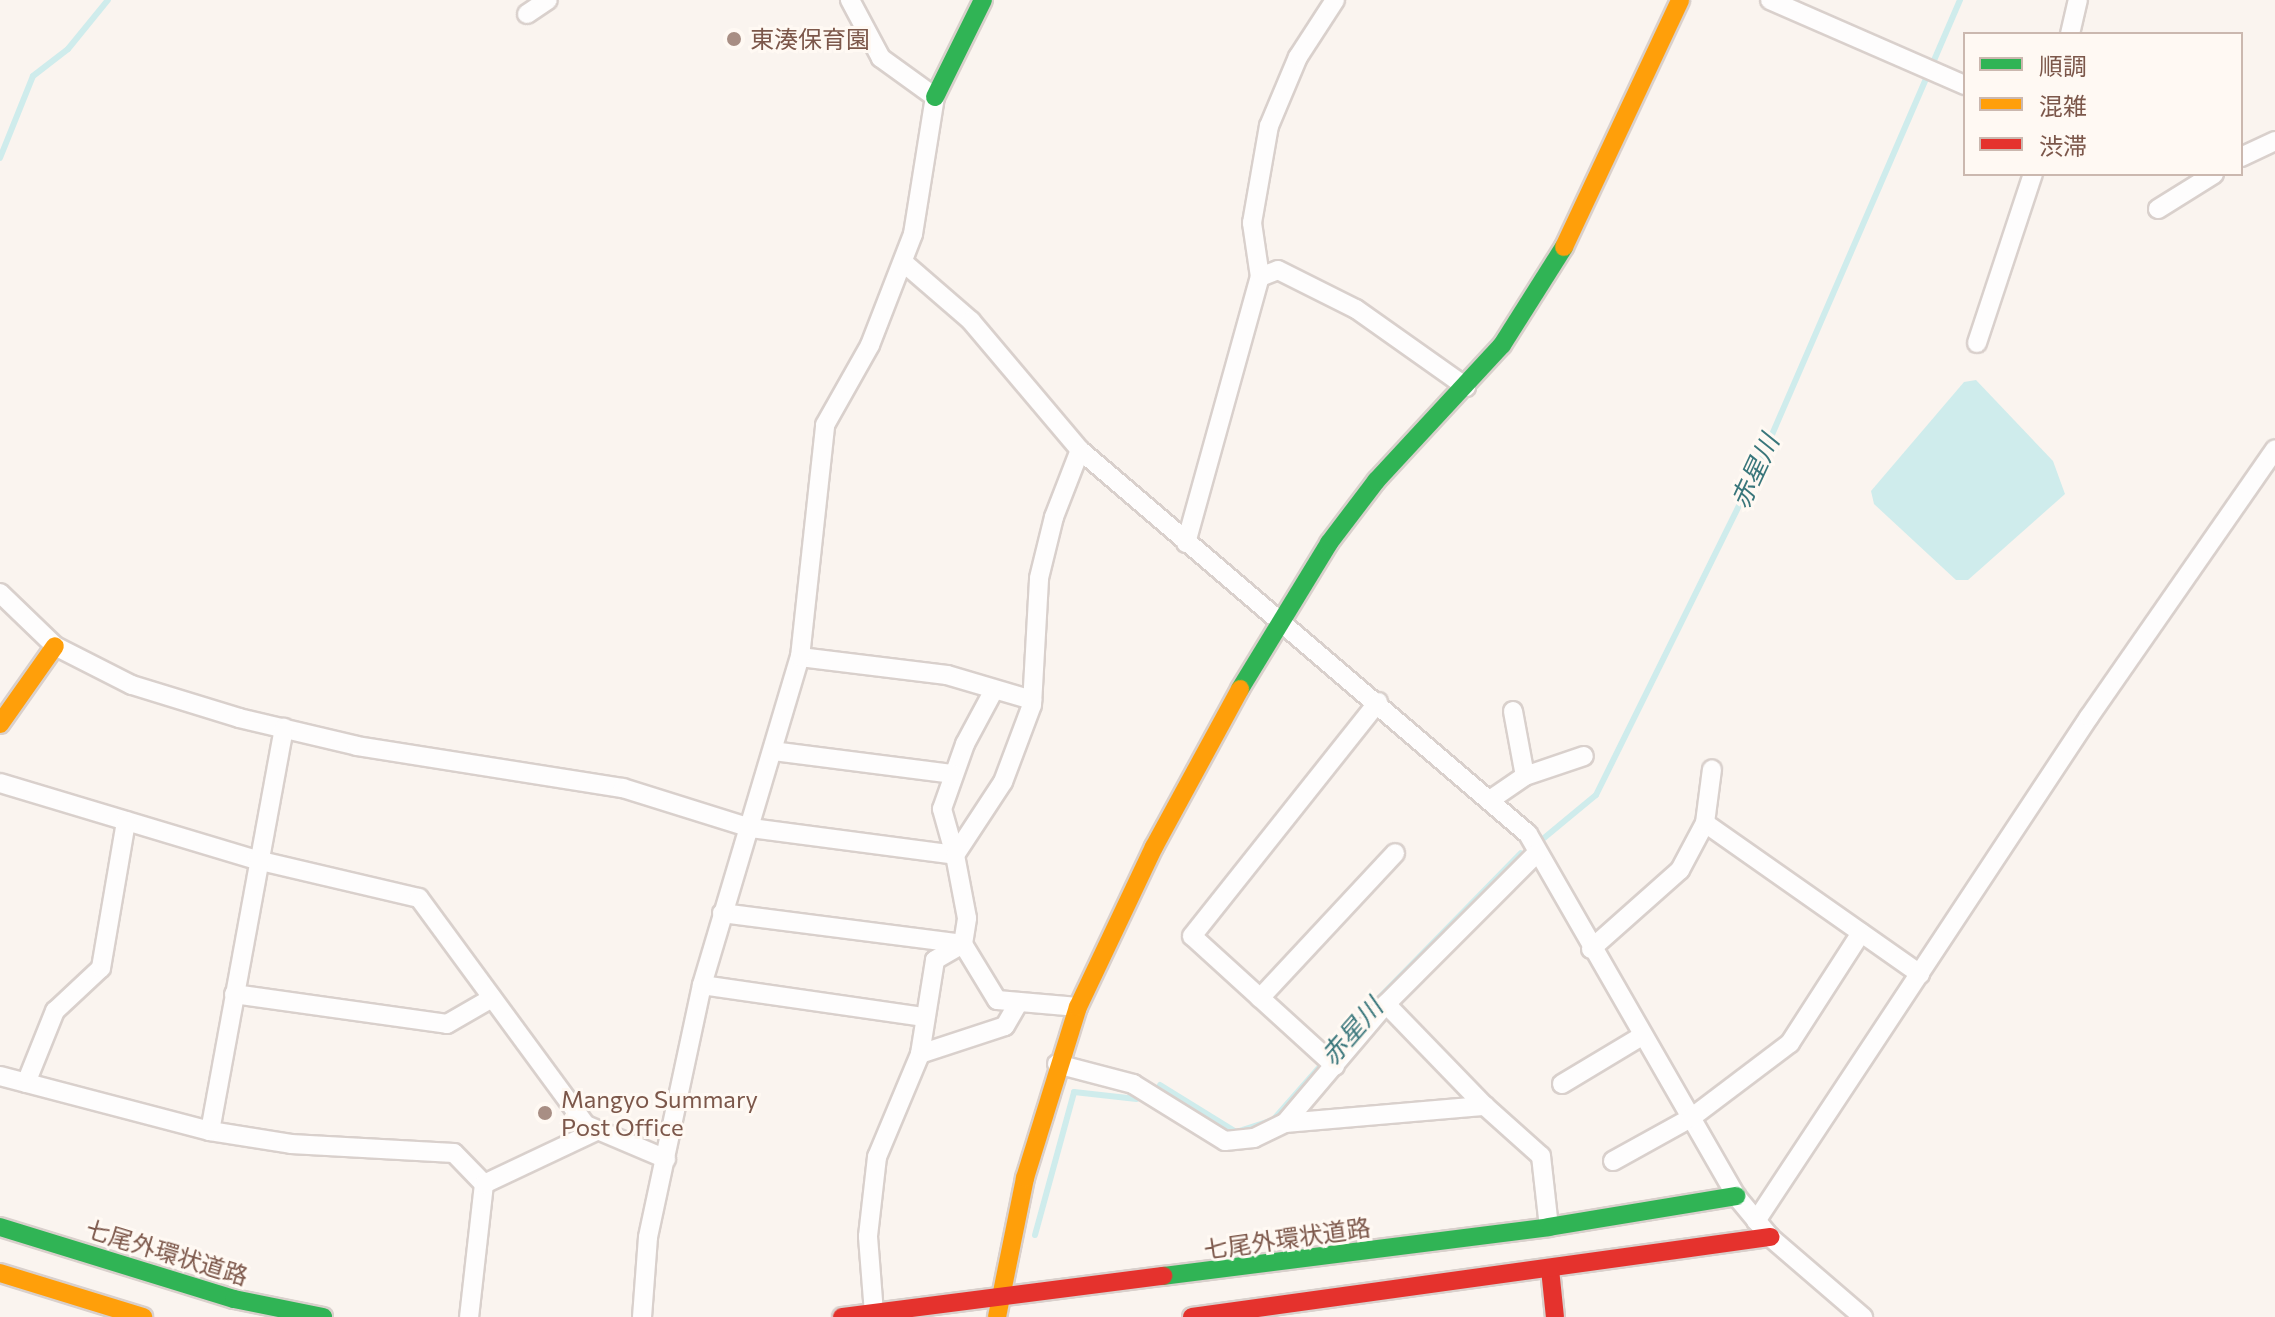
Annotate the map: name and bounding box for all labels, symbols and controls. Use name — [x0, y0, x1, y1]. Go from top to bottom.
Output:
place label: 東湊保育園 — [750, 25, 870, 53]
marker: 東湊保育園 — [725, 30, 743, 48]
legend — [1963, 32, 2243, 176]
text: 順調 — [2039, 51, 2087, 80]
text: 混雑 — [2039, 91, 2087, 120]
text: 渋滞 — [2039, 131, 2087, 160]
water label: 赤星川 — [1723, 429, 1785, 513]
water label: 赤星川 — [1314, 991, 1388, 1071]
place label: Mangyo Summary Post Office — [561, 1085, 758, 1141]
marker: Mangyo Summary Post Office — [536, 1104, 554, 1122]
street label: 七尾外環状道路 — [1202, 1212, 1372, 1264]
street label: 七尾外環状道路 — [82, 1214, 252, 1290]

